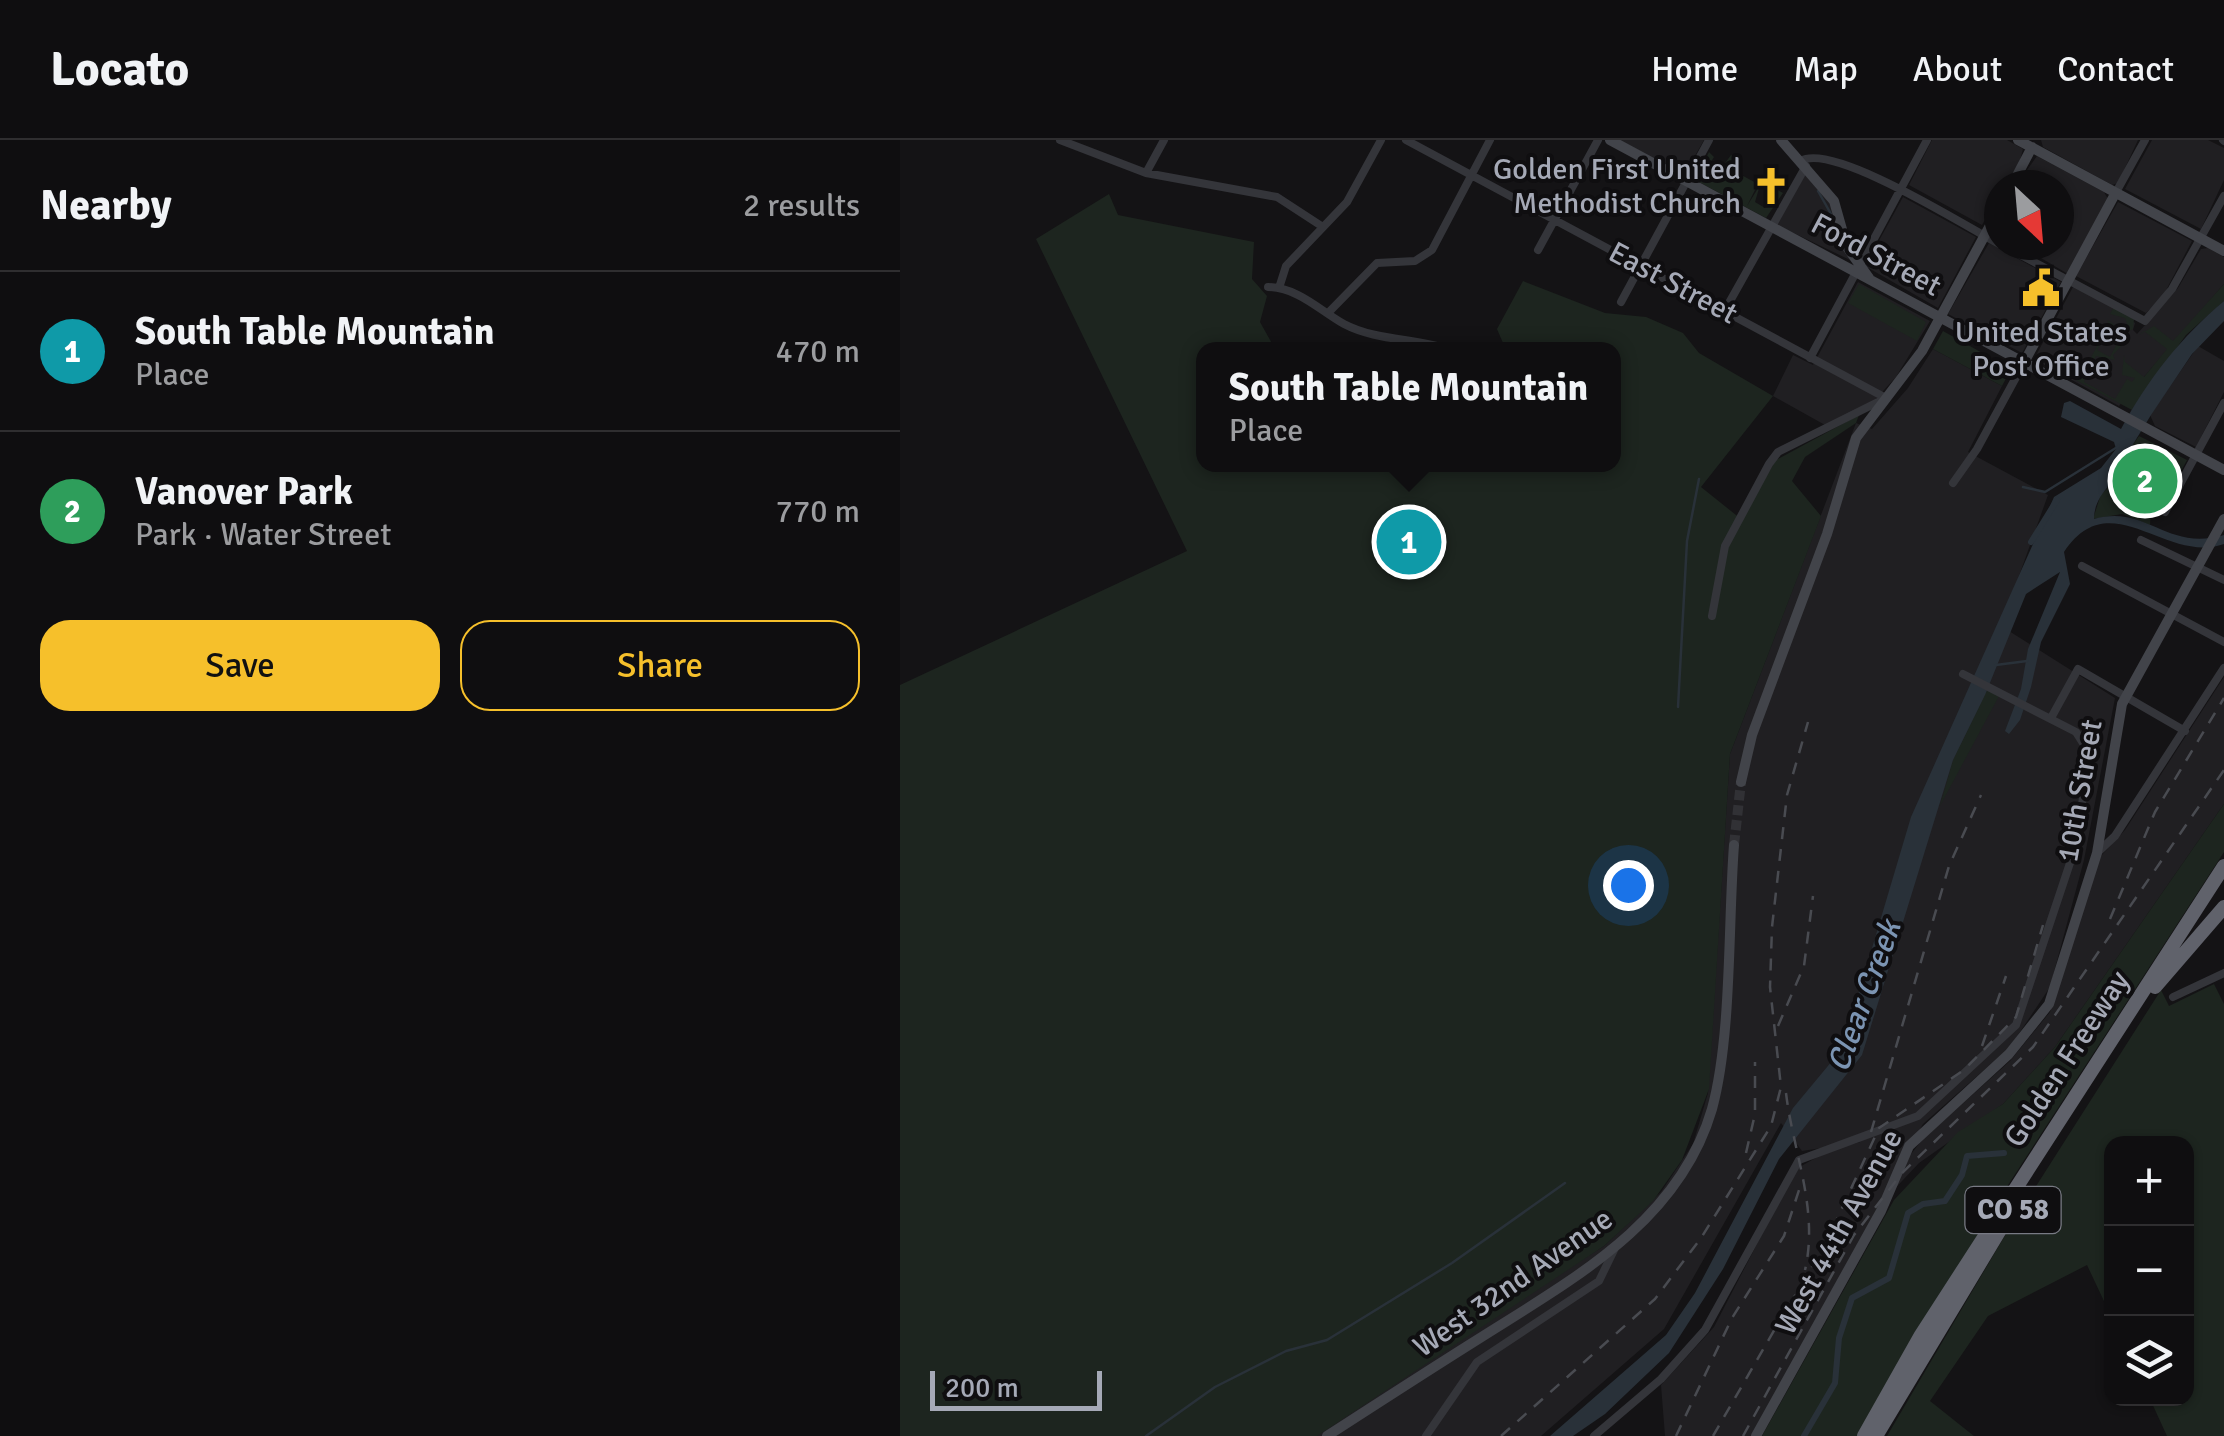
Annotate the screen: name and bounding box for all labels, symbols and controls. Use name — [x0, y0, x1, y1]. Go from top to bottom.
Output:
text: Locato — [50, 40, 189, 99]
text: Home — [1651, 48, 1738, 91]
text: Map — [1793, 48, 1858, 91]
text: About — [1913, 48, 2002, 91]
text: Contact — [2057, 48, 2174, 91]
place label: Golden First United Methodist Church — [1493, 151, 1741, 222]
church icon: Golden First United Methodist Church — [1750, 165, 1792, 207]
north arrow — [1984, 170, 2074, 260]
text: Nearby — [40, 180, 172, 231]
text: 2 results — [743, 186, 860, 225]
street label: Ford Street — [1805, 205, 1947, 305]
street label: East Street — [1602, 234, 1744, 332]
public building icon: United States Post Office — [2020, 267, 2062, 309]
text: South Table Mountain — [135, 308, 495, 355]
place label: United States Post Office — [1955, 314, 2127, 385]
text: 1 — [64, 332, 81, 371]
text: 470 m — [776, 332, 860, 371]
popup — [1196, 342, 1621, 472]
text: Place — [135, 355, 210, 394]
text: South Table Mountain — [1229, 364, 1588, 411]
text: Place — [1229, 411, 1303, 450]
pin: 2 — [2112, 444, 2178, 518]
text: Vanover Park — [135, 468, 353, 515]
text: 2 — [64, 492, 81, 531]
text: 770 m — [776, 492, 860, 531]
pin: 1 — [1376, 504, 1442, 580]
text: Park · Water Street — [135, 515, 391, 554]
button: Save — [40, 620, 440, 711]
button: Share — [460, 620, 860, 711]
street label: 10th Street — [2049, 717, 2111, 865]
your location — [1603, 860, 1654, 911]
water label: Clear Creek — [1819, 912, 1910, 1077]
street label: Golden Freeway — [1996, 964, 2138, 1154]
street label: West 44th Avenue — [1767, 1123, 1911, 1341]
map controls — [2104, 1136, 2194, 1406]
button: + — [2104, 1136, 2194, 1226]
road number: CO 58 — [1966, 1187, 2060, 1233]
street label: West 32nd Avenue — [1406, 1201, 1620, 1365]
button: − — [2104, 1226, 2194, 1316]
button: layers — [2104, 1316, 2194, 1406]
scale bar — [930, 1366, 1102, 1410]
text: 200 m — [945, 1371, 1019, 1405]

